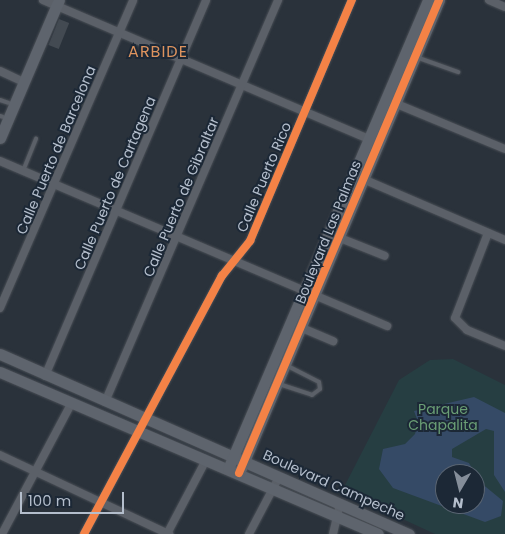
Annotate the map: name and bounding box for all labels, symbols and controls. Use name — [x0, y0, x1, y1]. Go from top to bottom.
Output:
district label: ARBIDE — [127, 42, 189, 62]
street label: Calle Puerto de Barcelona — [13, 63, 99, 237]
street label: Calle Puerto de Cartagena — [71, 94, 159, 272]
street label: Calle Puerto de Gibraltar — [140, 115, 222, 279]
street label: Calle Puerto Rico — [233, 120, 295, 234]
street label: Boulevard Las Palmas — [292, 158, 364, 306]
park label: Parque Chapalita — [408, 401, 478, 434]
street label: Boulevard Campeche — [261, 446, 407, 524]
north arrow — [435, 464, 485, 514]
scale bar — [22, 482, 126, 514]
text: 100 m — [28, 490, 71, 511]
text: N — [451, 492, 465, 513]

